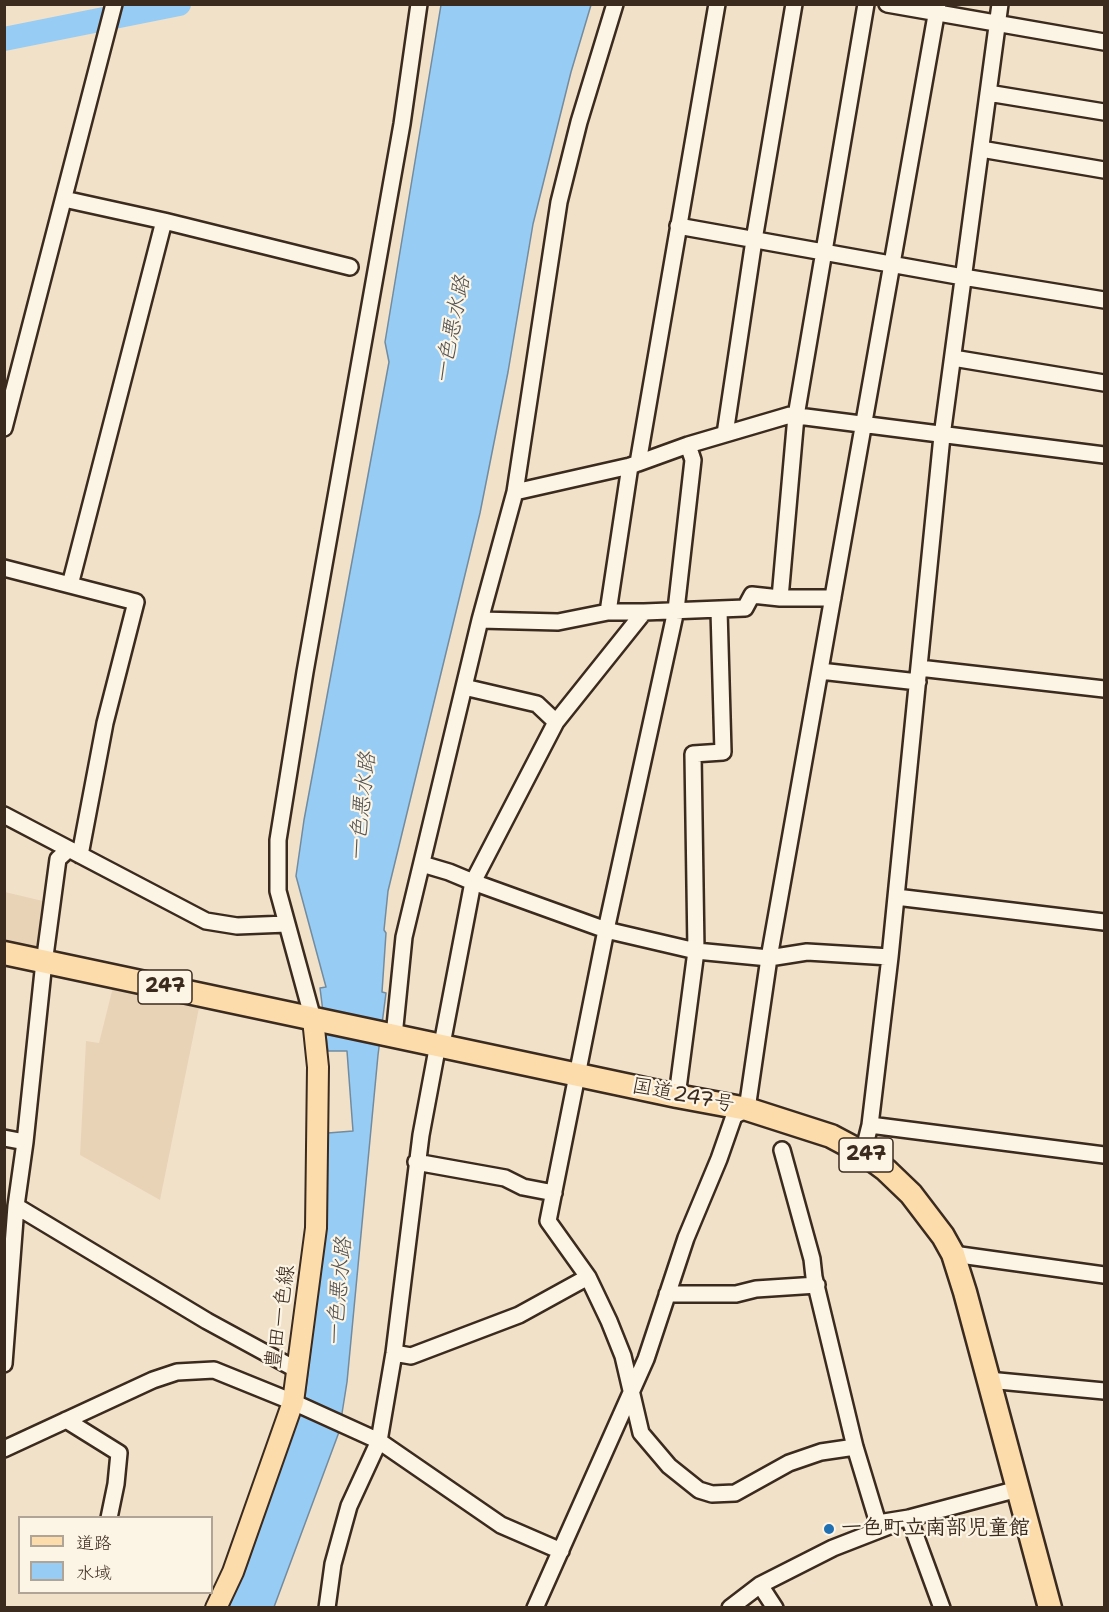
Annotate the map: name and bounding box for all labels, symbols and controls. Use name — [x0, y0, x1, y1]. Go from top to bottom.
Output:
water label: 一色悪水路 — [430, 273, 476, 387]
water label: 一色悪水路 — [344, 751, 382, 863]
road number: 247 — [138, 970, 192, 1004]
street label: 国道247号 — [629, 1074, 737, 1118]
road number: 247 — [839, 1138, 893, 1172]
water label: 一色悪水路 — [322, 1236, 358, 1348]
street label: 豊田一色線 — [261, 1263, 301, 1371]
legend — [18, 1516, 213, 1594]
place label: 一色町立南部児童館 — [841, 1516, 1030, 1542]
marker: 一色町立南部児童館 — [822, 1522, 836, 1536]
text: 道路 — [76, 1531, 112, 1555]
text: 水域 — [76, 1561, 112, 1585]

